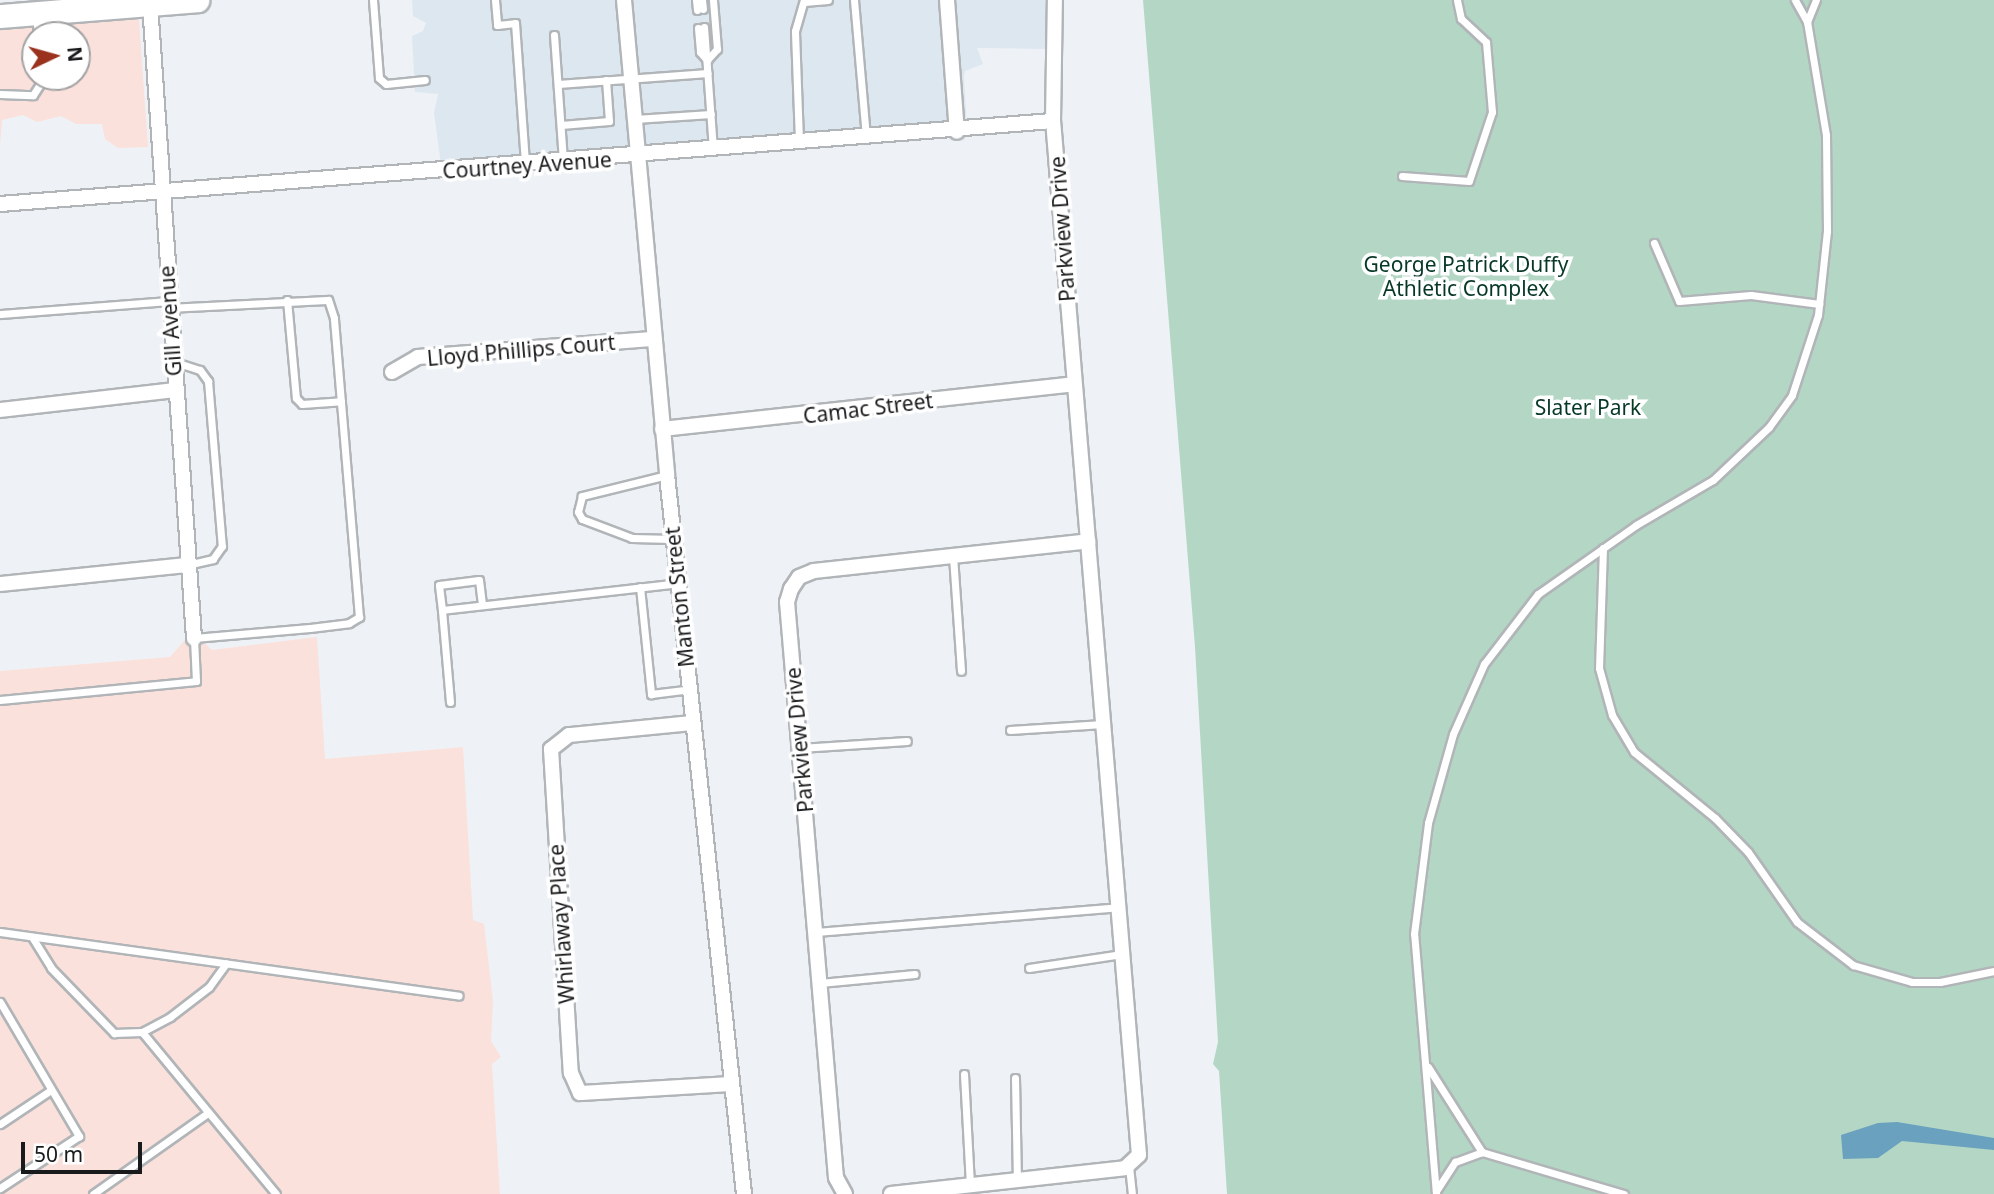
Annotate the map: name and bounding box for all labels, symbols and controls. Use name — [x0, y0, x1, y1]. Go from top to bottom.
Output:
north arrow — [21, 21, 91, 91]
text: N — [61, 46, 89, 63]
street label: Courtney Avenue — [442, 147, 612, 183]
street label: Parkview Drive — [1044, 155, 1080, 303]
park label: George Patrick Duffy Athletic Complex — [1364, 251, 1568, 301]
street label: Gill Avenue — [154, 265, 186, 377]
street label: Lloyd Phillips Court — [426, 329, 616, 371]
street label: Camac Street — [802, 388, 934, 428]
park label: Slater Park — [1535, 394, 1641, 420]
street label: Manton Street — [659, 525, 699, 669]
street label: Parkview Drive — [780, 666, 818, 814]
street label: Whirlaway Place — [543, 843, 579, 1005]
scale bar — [24, 1128, 145, 1172]
text: 50 m — [34, 1140, 83, 1168]

